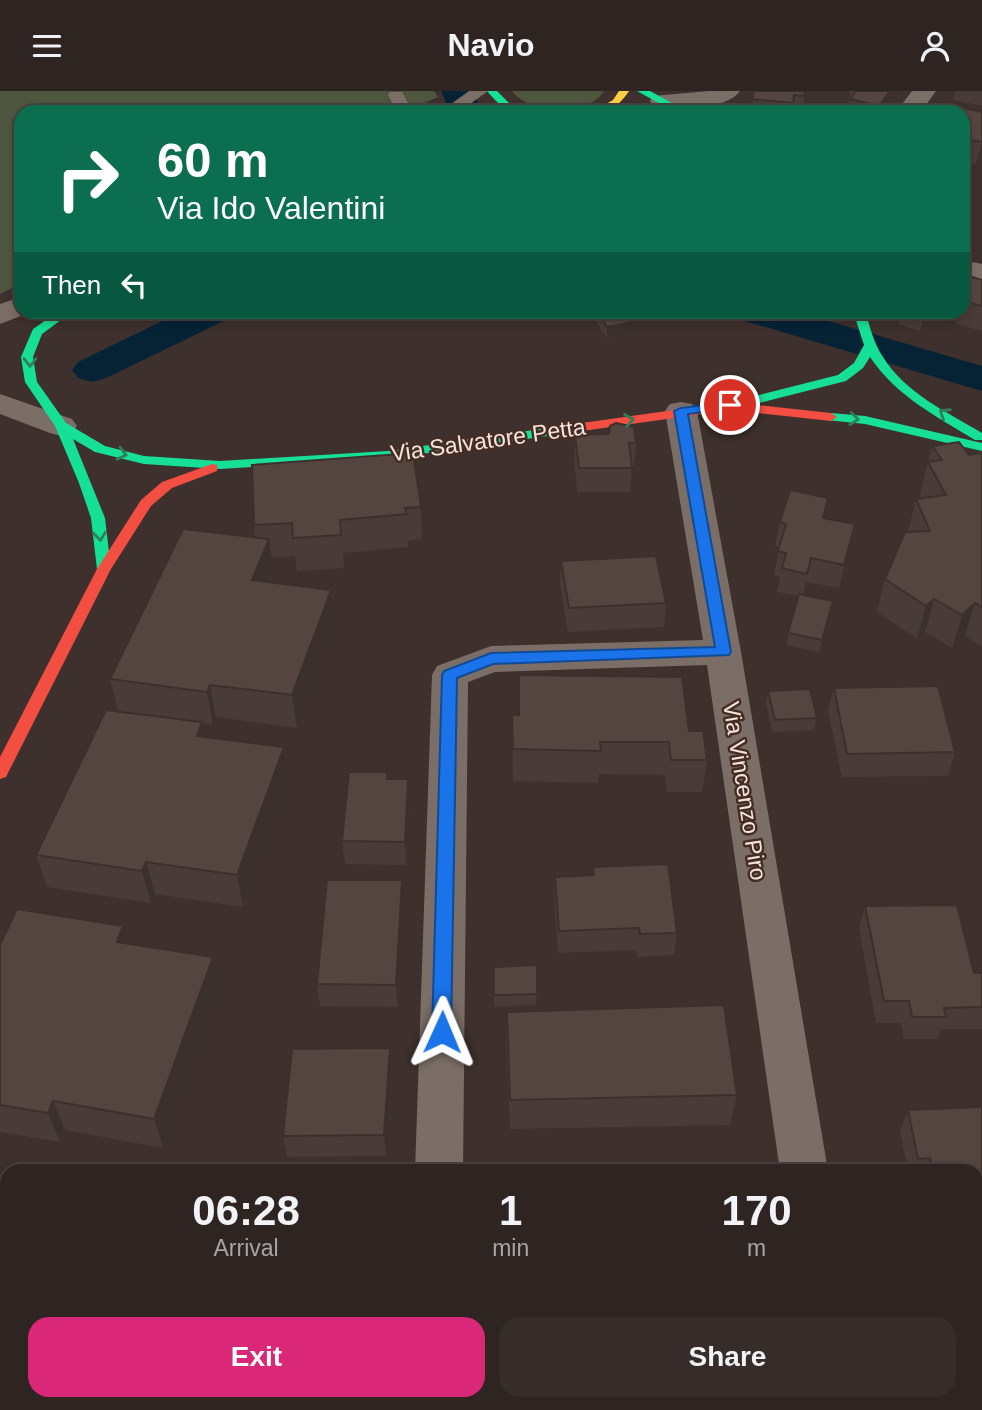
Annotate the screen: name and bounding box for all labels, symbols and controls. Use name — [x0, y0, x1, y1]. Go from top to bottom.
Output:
icon: menu — [28, 27, 66, 65]
text: Navio — [447, 27, 535, 63]
icon: person — [916, 27, 954, 65]
icon: right — [42, 133, 133, 224]
text: 60 m — [157, 133, 269, 187]
text: Via Ido Valentini — [157, 190, 385, 226]
icon: left — [115, 266, 153, 304]
text: Then — [42, 270, 101, 300]
one-way arrow — [22, 357, 38, 368]
pin — [700, 375, 760, 435]
icon: arrive — [711, 386, 749, 424]
one-way arrow — [938, 409, 951, 422]
one-way arrow — [849, 411, 860, 426]
street label: Via Salvatore Petta — [389, 413, 587, 467]
one-way arrow — [623, 413, 635, 428]
one-way arrow — [116, 446, 128, 460]
one-way arrow — [93, 530, 108, 542]
street label: Via Vincenzo Piro — [718, 700, 772, 882]
position arrow — [405, 995, 479, 1069]
text: 06:28 — [192, 1187, 300, 1234]
text: 1 — [499, 1187, 522, 1234]
text: 170 — [722, 1187, 792, 1234]
text: Arrival — [213, 1235, 279, 1261]
text: min — [492, 1235, 529, 1261]
text: m — [747, 1235, 766, 1261]
button: Exit — [28, 1317, 485, 1397]
button: Share — [499, 1317, 956, 1397]

